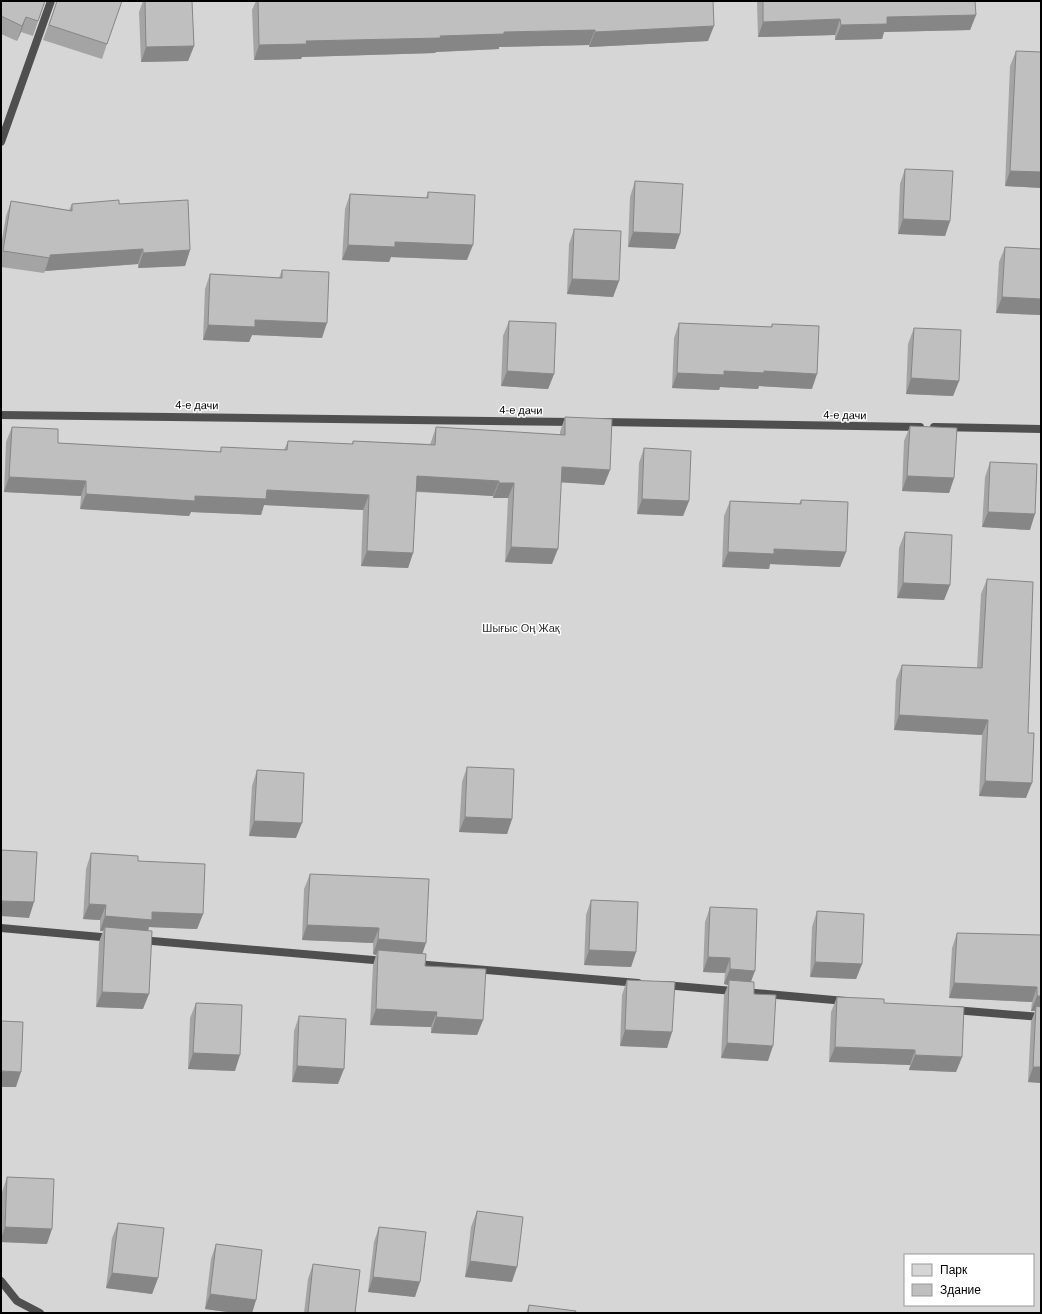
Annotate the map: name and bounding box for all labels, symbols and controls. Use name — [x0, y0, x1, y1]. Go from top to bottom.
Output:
street label: 4-е дачи — [175, 399, 219, 411]
street label: 4-е дачи — [499, 404, 543, 416]
street label: 4-е дачи — [823, 409, 867, 421]
park label: Шығыс Оң Жақ — [482, 622, 560, 634]
legend — [904, 1254, 1034, 1306]
text: Парк — [940, 1263, 968, 1277]
text: Здание — [940, 1283, 981, 1297]

